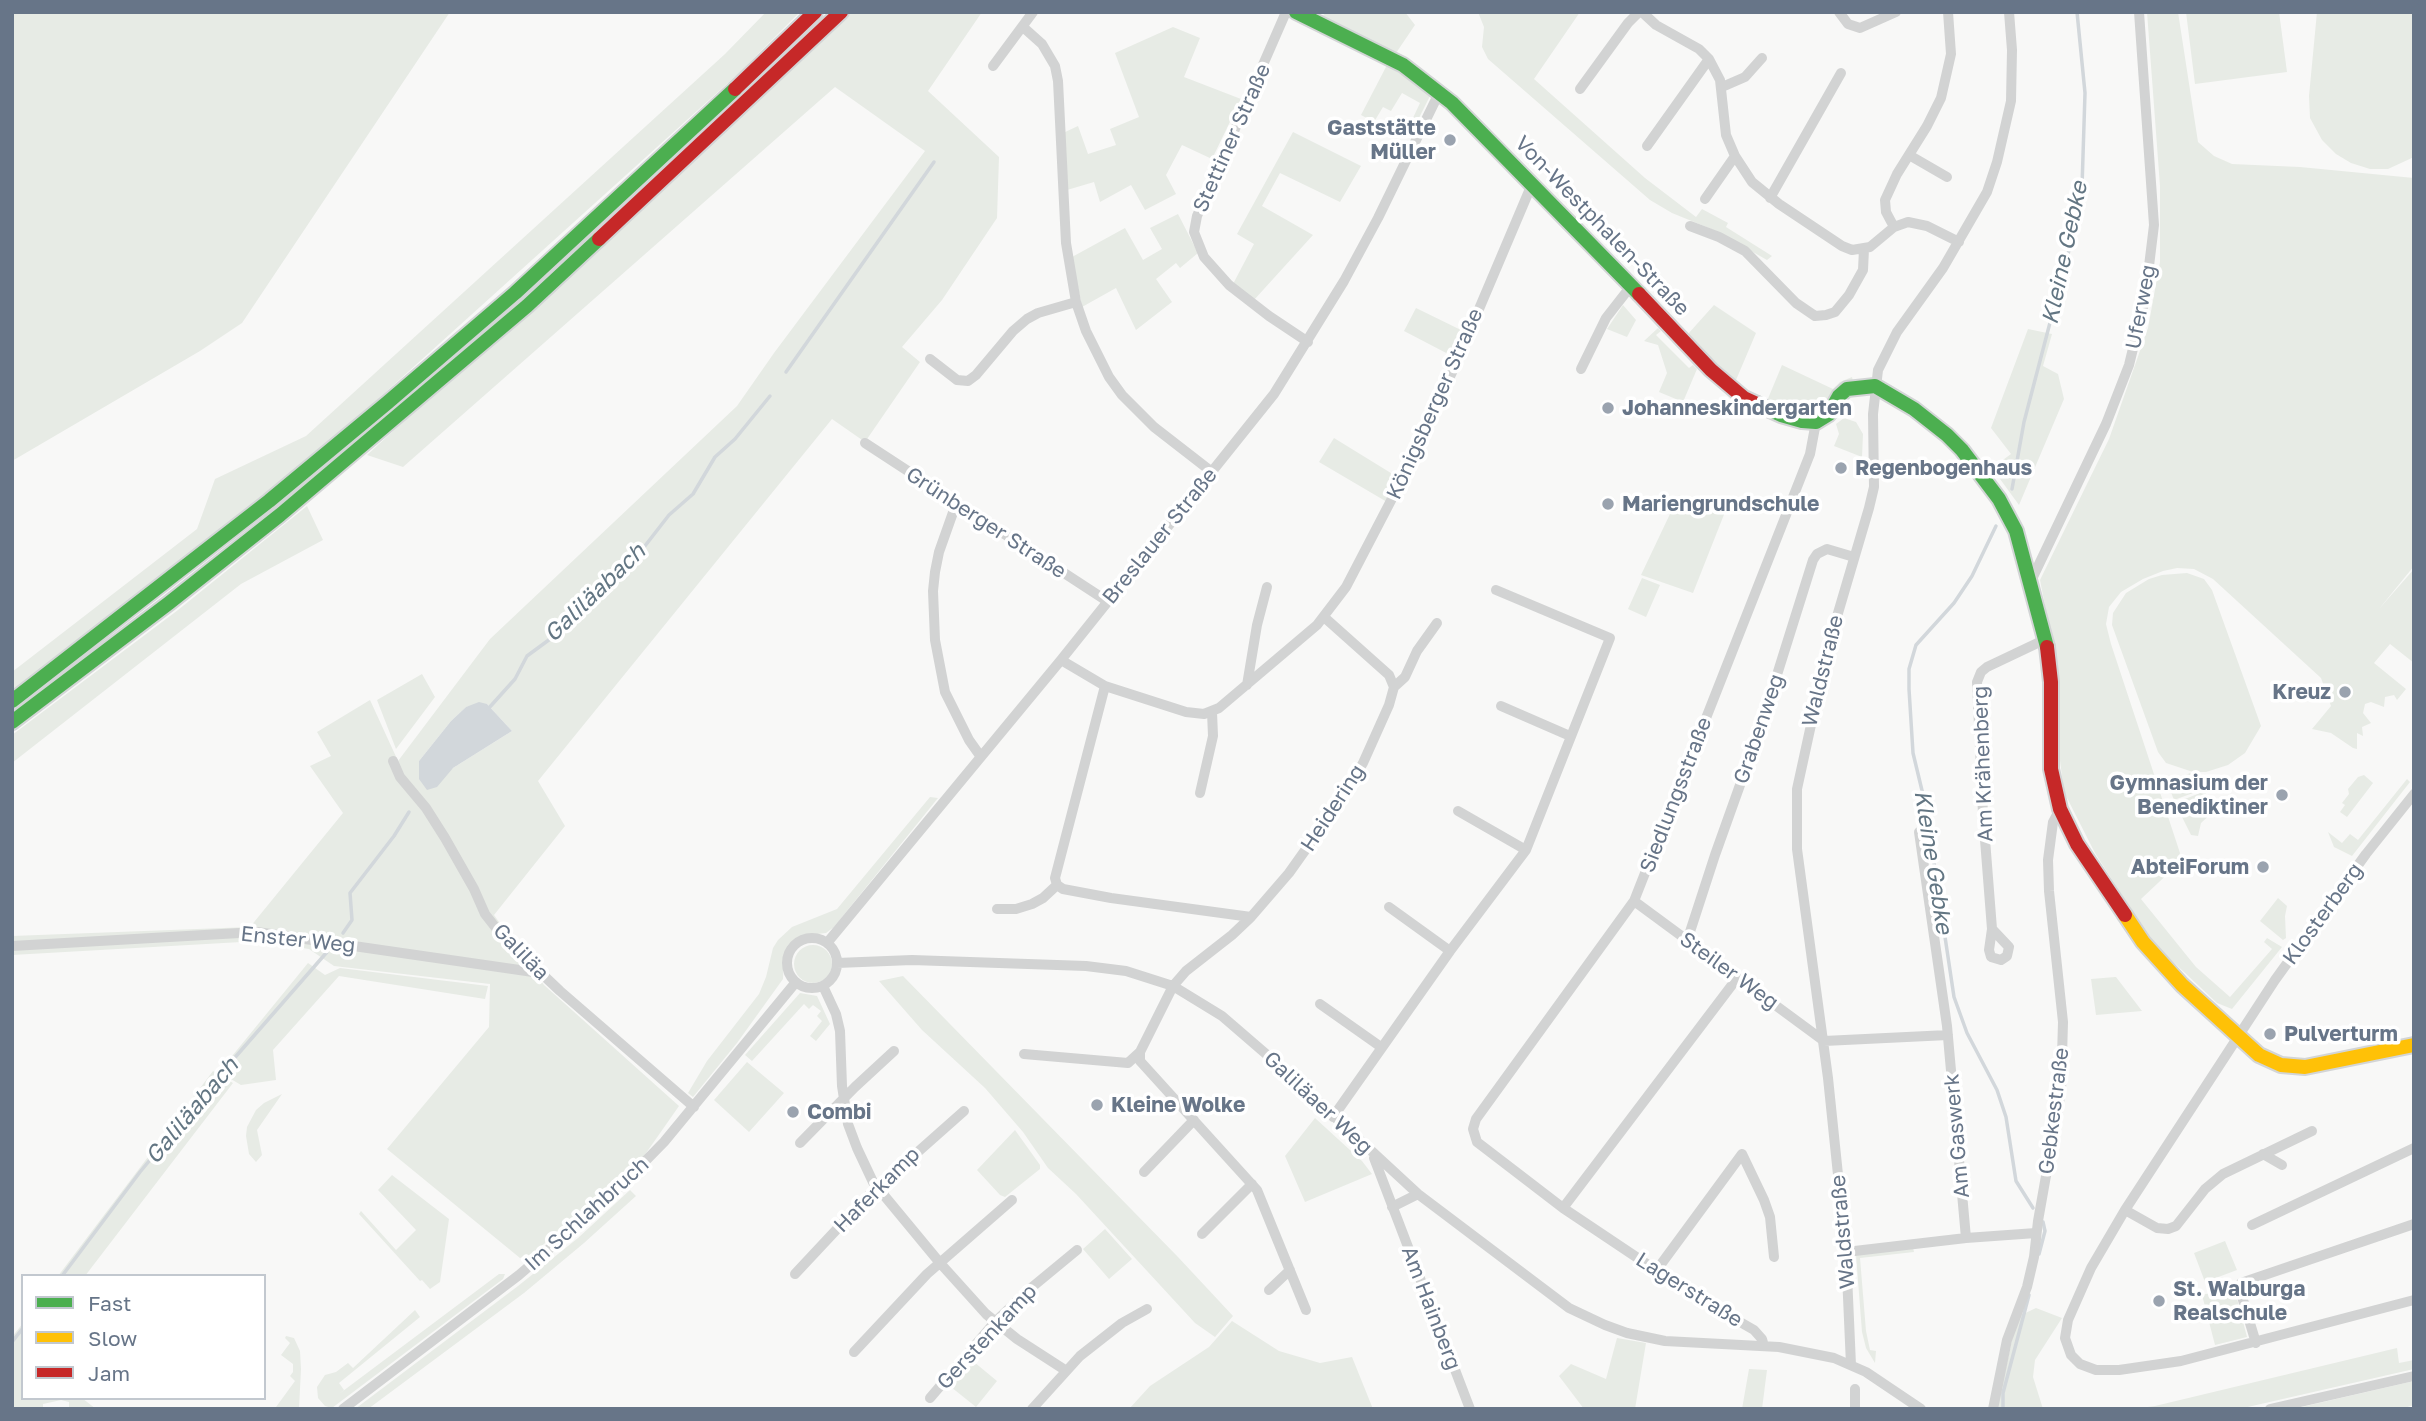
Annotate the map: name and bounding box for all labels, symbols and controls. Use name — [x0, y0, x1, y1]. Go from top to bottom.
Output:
street label: Stettiner Straße — [1188, 60, 1276, 216]
place label: Gaststätte Müller — [1327, 115, 1436, 165]
street label: Von-Westphalen-Straße — [1509, 131, 1695, 321]
marker: Gaststätte Müller — [1442, 132, 1458, 148]
water label: Kleine Gebke — [2036, 179, 2094, 327]
street label: Uferweg — [2120, 263, 2162, 351]
street label: Königsberger Straße — [1381, 305, 1489, 503]
place label: Johanneskindergarten — [1622, 395, 1852, 421]
marker: Johanneskindergarten — [1600, 400, 1616, 416]
place label: Regenbogenhaus — [1855, 455, 2032, 481]
marker: Regenbogenhaus — [1833, 460, 1849, 476]
street label: Grünberger Straße — [901, 462, 1071, 584]
street label: Breslauer Straße — [1097, 463, 1223, 609]
place label: Mariengrundschule — [1622, 491, 1819, 517]
marker: Mariengrundschule — [1600, 496, 1616, 512]
water label: Galiläabach — [539, 538, 651, 648]
street label: Waldstraße — [1797, 612, 1849, 730]
street label: Grabenweg — [1728, 671, 1790, 787]
place label: Kreuz — [2272, 679, 2331, 705]
marker: Kreuz — [2337, 684, 2353, 700]
street label: Am Krähenberg — [1968, 685, 1998, 843]
street label: Siedlungsstraße — [1635, 714, 1717, 876]
street label: Heidering — [1296, 760, 1370, 856]
place label: Gymnasium der Benediktiner — [2110, 770, 2268, 820]
marker: Gymnasium der Benediktiner — [2274, 787, 2290, 803]
water label: Kleine Gebke — [1908, 788, 1958, 936]
place label: AbteiForum — [2131, 854, 2249, 880]
street label: Klosterberg — [2278, 858, 2368, 970]
marker: AbteiForum — [2255, 859, 2271, 875]
street label: Galiläa — [488, 918, 554, 986]
street label: Enster Weg — [239, 921, 357, 959]
street label: Steiler Weg — [1675, 927, 1783, 1015]
place label: Pulverturm — [2284, 1021, 2398, 1047]
marker: Pulverturm — [2262, 1026, 2278, 1042]
street label: Galiläaer Weg — [1258, 1046, 1378, 1160]
street label: Gebkestraße — [2034, 1046, 2074, 1176]
water label: Galiläabach — [140, 1052, 244, 1170]
street label: Am Gaswerk — [1939, 1073, 1975, 1199]
place label: Kleine Wolke — [1111, 1092, 1245, 1118]
marker: Kleine Wolke — [1089, 1097, 1105, 1113]
place label: Combi — [807, 1099, 872, 1125]
marker: Combi — [785, 1104, 801, 1120]
street label: Haferkamp — [829, 1142, 925, 1238]
street label: Im Schlahbruch — [520, 1152, 654, 1276]
street label: Waldstraße — [1825, 1174, 1861, 1290]
street label: Am Hainberg — [1396, 1243, 1466, 1373]
street label: Lagerstraße — [1631, 1247, 1747, 1333]
legend — [21, 1274, 266, 1400]
place label: St. Walburga Realschule — [2173, 1276, 2305, 1326]
street label: Gerstenkamp — [932, 1279, 1042, 1395]
text: Fast — [88, 1290, 131, 1316]
marker: St. Walburga Realschule — [2151, 1293, 2167, 1309]
text: Slow — [88, 1325, 137, 1351]
text: Jam — [88, 1360, 130, 1386]

